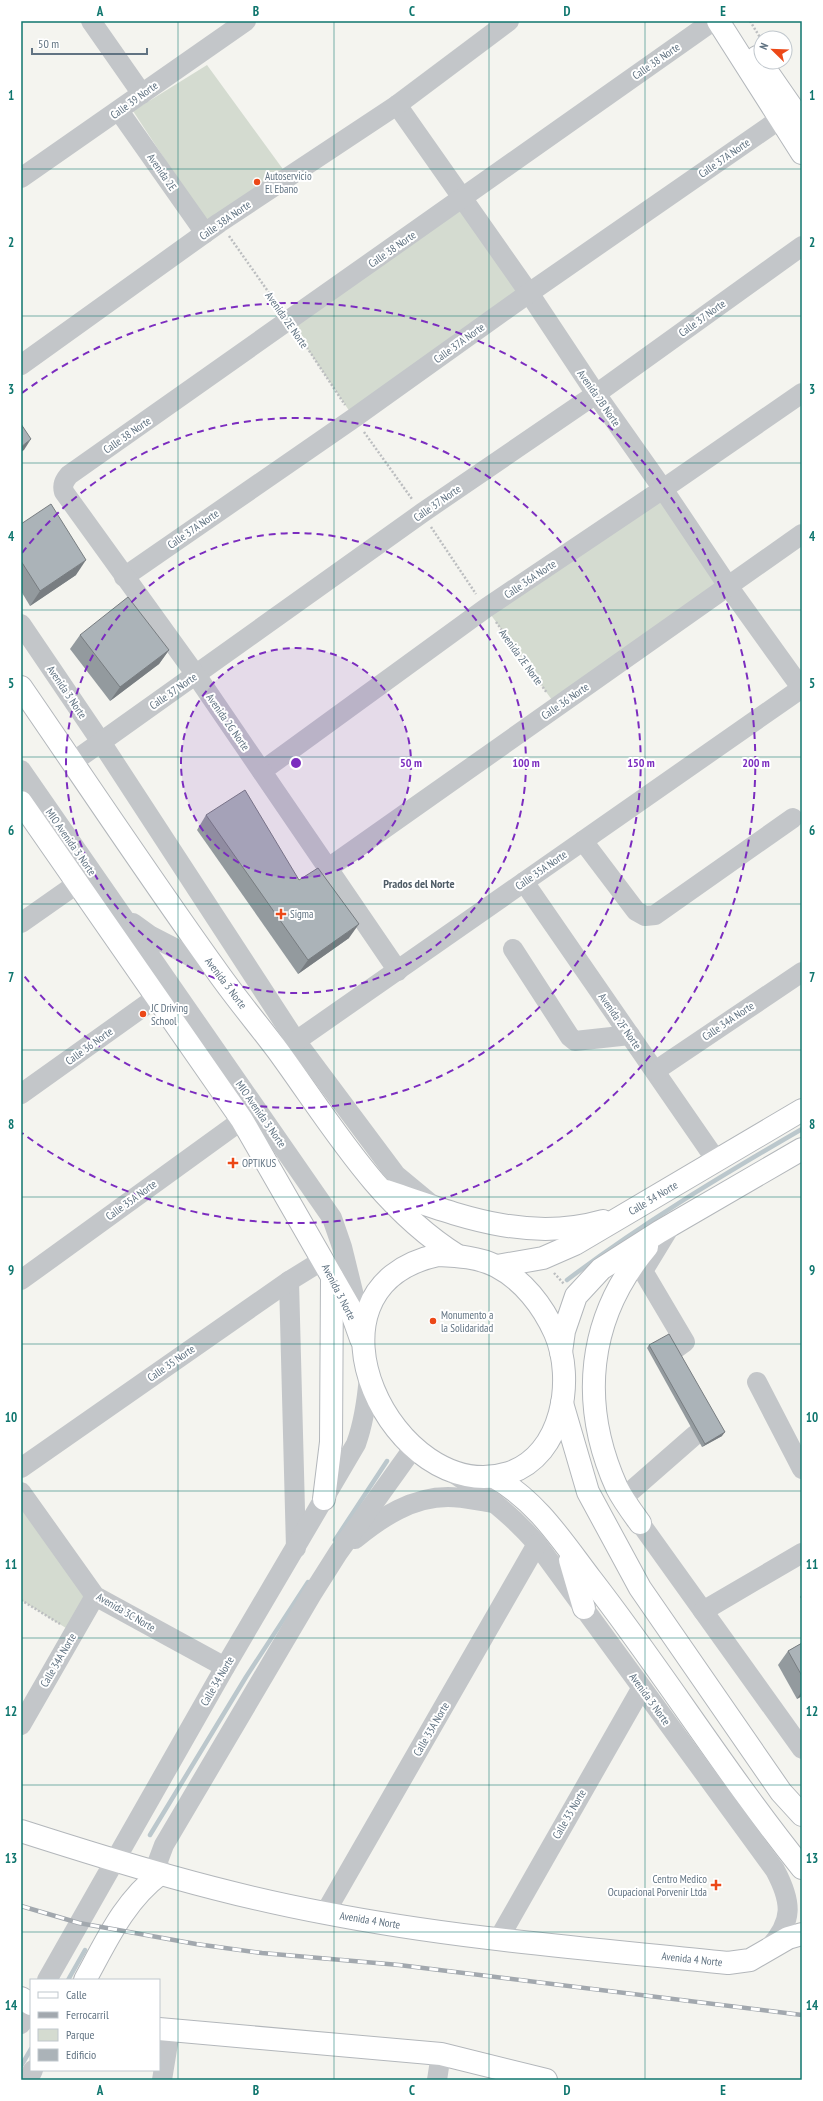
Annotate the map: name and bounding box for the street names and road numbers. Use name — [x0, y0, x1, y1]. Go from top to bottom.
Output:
street label: Calle 38 Norte — [629, 39, 683, 82]
street label: Calle 39 Norte — [108, 78, 161, 122]
street label: Calle 37A Norte — [696, 135, 753, 181]
street label: Avenida 2E — [144, 151, 180, 193]
street label: Calle 38A Norte — [196, 197, 254, 243]
street label: Calle 38 Norte — [365, 227, 419, 270]
street label: Avenida 2E Norte — [262, 289, 312, 351]
street label: Calle 37 Norte — [676, 296, 729, 340]
street label: Calle 37A Norte — [431, 320, 488, 366]
street label: Avenida 2B Norte — [574, 367, 624, 430]
street label: Calle 38 Norte — [100, 413, 154, 456]
street label: Calle 37 Norte — [411, 481, 464, 524]
street label: Calle 37A Norte — [165, 506, 222, 552]
street label: Calle 36A Norte — [501, 556, 559, 602]
street label: Avenida 2E Norte — [496, 626, 546, 688]
street label: Avenida 3 Norte — [44, 663, 90, 722]
street label: Calle 37 Norte — [147, 669, 200, 712]
street label: Calle 36 Norte — [538, 679, 592, 722]
street label: Avenida 2G Norte — [203, 691, 253, 754]
street label: MIO Avenida 3 Norte — [43, 806, 100, 879]
street label: Calle 35A Norte — [512, 847, 570, 893]
street label: Avenida 3 Norte — [202, 954, 250, 1012]
street label: Avenida 2F Norte — [595, 990, 645, 1052]
street label: Calle 34A Norte — [699, 998, 757, 1044]
street label: Calle 36 Norte — [63, 1024, 116, 1068]
street label: MIO Avenida 3 Norte — [233, 1078, 290, 1151]
street label: Calle 35A Norte — [103, 1176, 160, 1223]
street label: Calle 34 Norte — [626, 1178, 681, 1218]
street label: Avenida 3 Norte — [319, 1262, 359, 1323]
street label: Calle 35 Norte — [144, 1341, 198, 1384]
street label: Avenida 3C Norte — [94, 1589, 158, 1635]
street label: Calle 34A Norte — [37, 1630, 79, 1689]
street label: Calle 34 Norte — [197, 1653, 237, 1708]
street label: Avenida 3 Norte — [626, 1670, 674, 1728]
street label: Calle 33A Norte — [410, 1699, 452, 1758]
street label: Calle 33 Norte — [549, 1786, 589, 1841]
street label: Avenida 4 Norte — [339, 1908, 402, 1932]
street label: Avenida 4 Norte — [661, 1949, 724, 1969]

